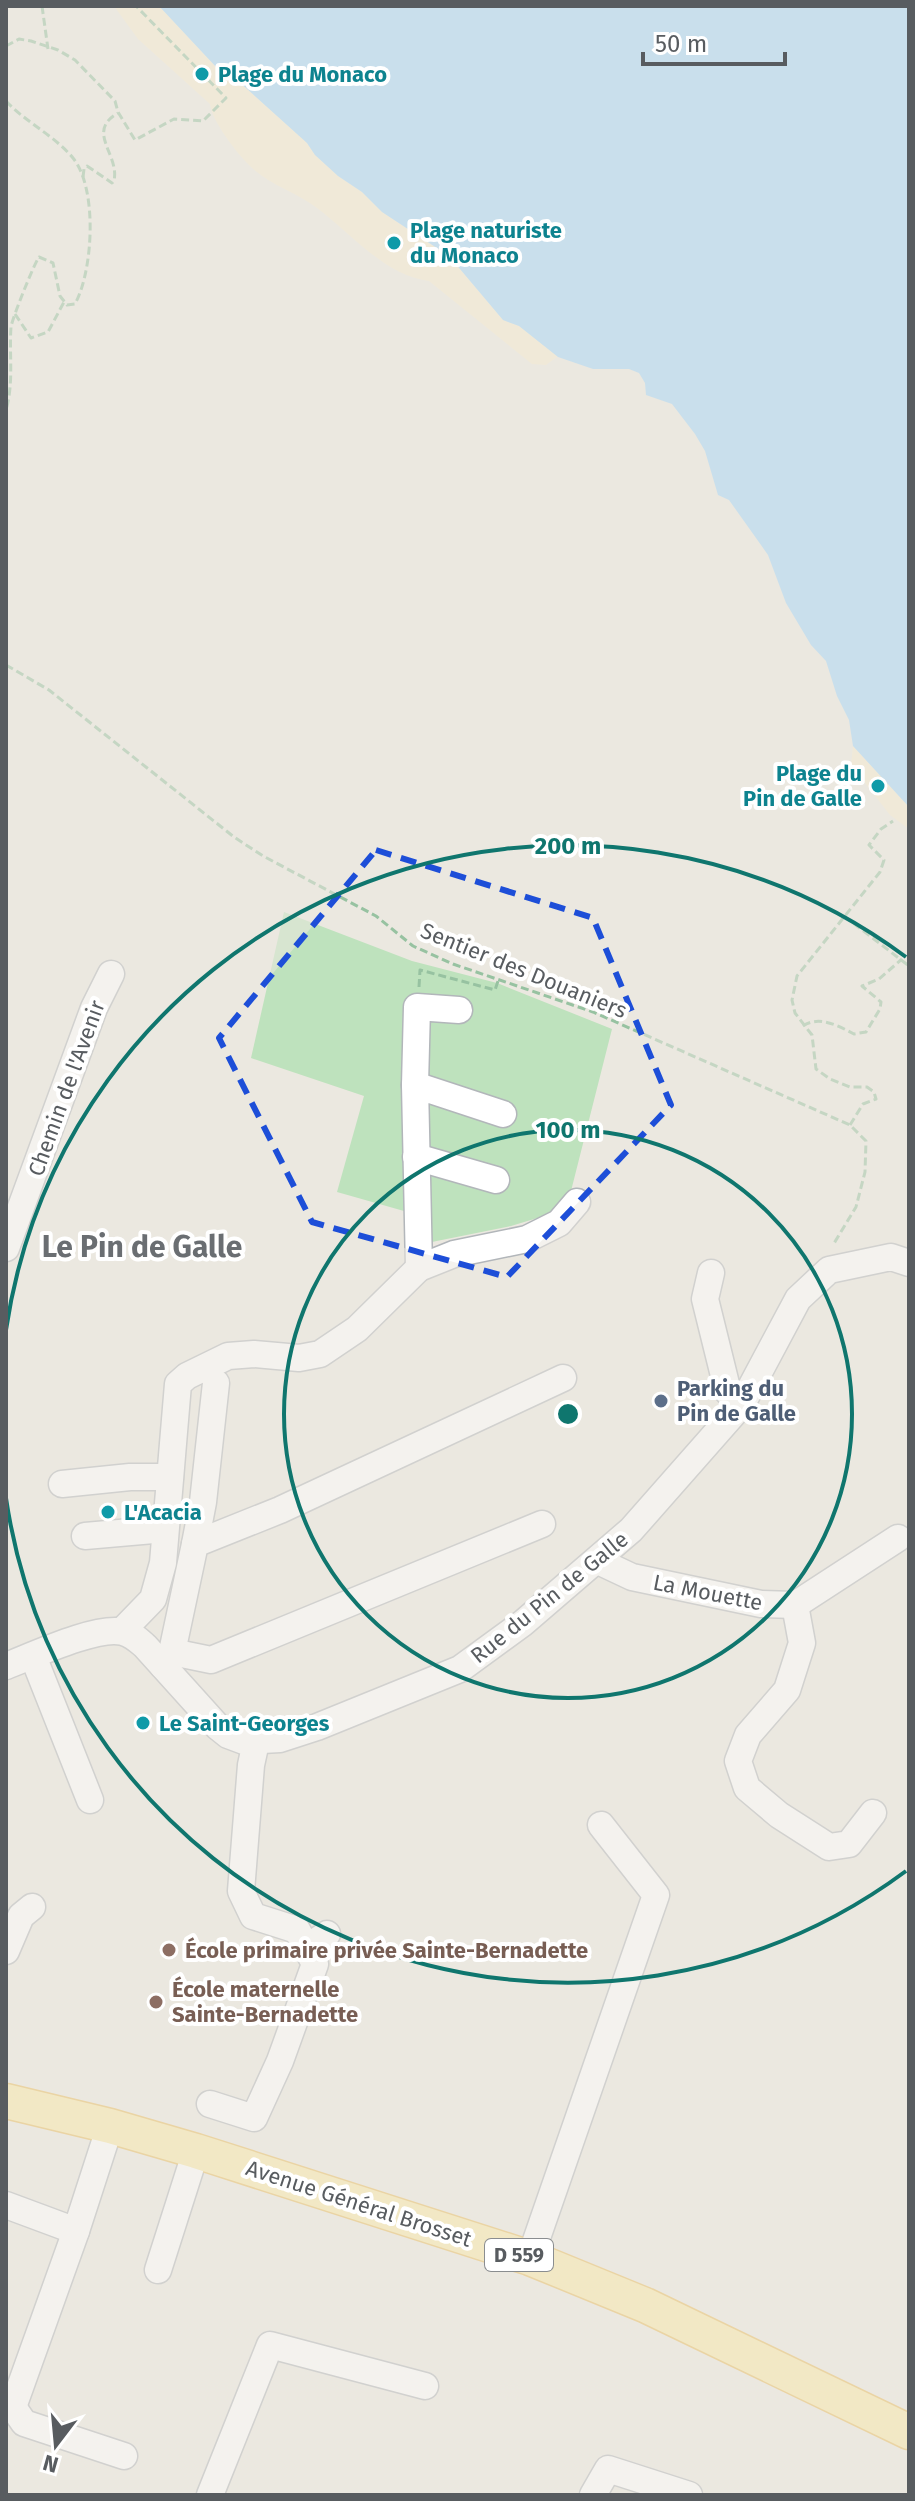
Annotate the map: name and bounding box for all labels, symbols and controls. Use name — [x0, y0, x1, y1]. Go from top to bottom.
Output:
scale bar — [643, 16, 785, 66]
text: 50 m — [655, 30, 707, 58]
place label: Plage du Monaco — [218, 61, 387, 88]
marker: Plage du Monaco — [193, 65, 211, 83]
place label: Plage naturiste du Monaco — [410, 217, 562, 269]
marker: Plage naturiste du Monaco — [385, 234, 403, 252]
place label: Plage du Pin de Galle — [743, 760, 862, 812]
marker: Plage du Pin de Galle — [869, 777, 887, 795]
text: 200 m — [535, 832, 601, 860]
street label: Sentier des Douaniers — [417, 917, 631, 1024]
street label: Chemin de l'Avenir — [22, 996, 111, 1180]
text: 100 m — [535, 1116, 601, 1144]
district label: Le Pin de Galle — [42, 1229, 242, 1265]
place label: Parking du Pin de Galle — [677, 1375, 796, 1427]
marker: Parking du Pin de Galle — [652, 1392, 670, 1410]
centre of rings — [554, 1400, 582, 1428]
place label: L'Acacia — [124, 1499, 202, 1526]
marker: L'Acacia — [99, 1503, 117, 1521]
street label: Rue du Pin de Galle — [465, 1526, 634, 1669]
street label: La Mouette — [651, 1569, 765, 1616]
place label: Le Saint-Georges — [159, 1710, 330, 1737]
marker: Le Saint-Georges — [134, 1714, 152, 1732]
place label: École primaire privée Sainte-Bernadette — [185, 1937, 588, 1964]
marker: École primaire privée Sainte-Bernadette — [160, 1941, 178, 1959]
place label: École maternelle Sainte-Bernadette — [172, 1976, 358, 2028]
marker: École maternelle Sainte-Bernadette — [147, 1993, 165, 2011]
street label: Avenue Général Brosset — [243, 2154, 475, 2253]
road number: D 559 — [485, 2239, 553, 2271]
north arrow — [16, 2405, 96, 2485]
text: N — [40, 2449, 61, 2479]

